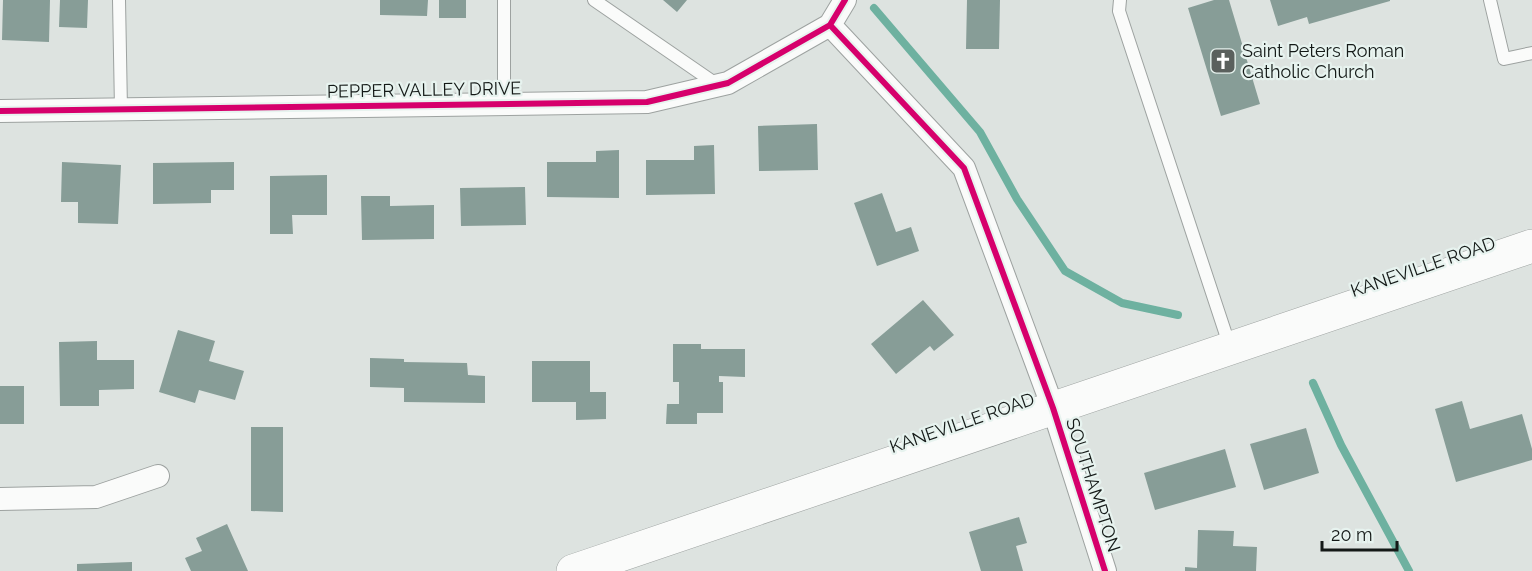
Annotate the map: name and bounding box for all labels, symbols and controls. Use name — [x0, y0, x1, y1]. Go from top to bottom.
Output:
place label: Saint Peters Roman Catholic Church — [1242, 40, 1404, 82]
church icon: Saint Peters Roman Catholic Church — [1208, 46, 1238, 76]
street label: PEPPER VALLEY DRIVE — [327, 77, 521, 102]
street label: KANEVILLE ROAD — [1348, 232, 1498, 301]
street label: KANEVILLE ROAD — [887, 388, 1037, 457]
street label: SOUTHAMPTON — [1062, 415, 1125, 554]
scale bar — [1322, 514, 1397, 552]
text: 20 m — [1331, 524, 1373, 545]

